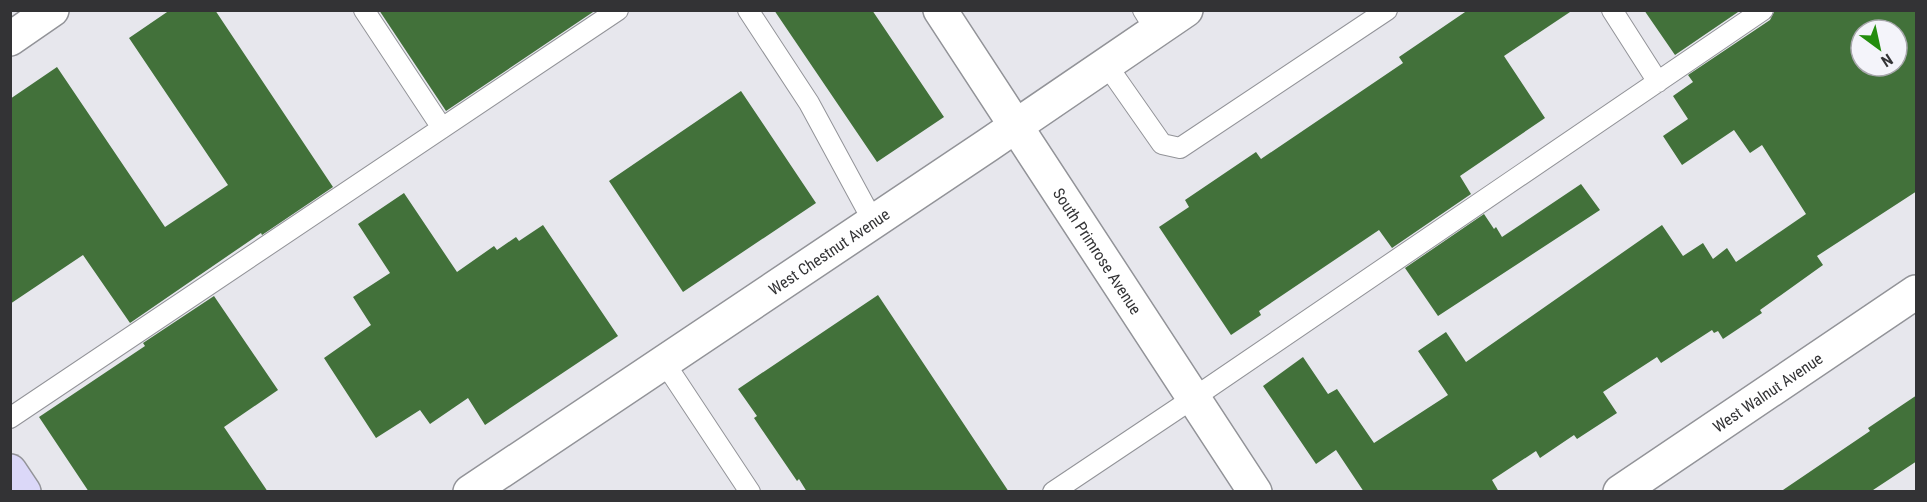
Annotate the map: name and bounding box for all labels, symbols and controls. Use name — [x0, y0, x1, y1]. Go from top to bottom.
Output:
north arrow — [1849, 18, 1909, 78]
text: N — [1878, 50, 1896, 71]
street label: South Primrose Avenue — [1049, 184, 1146, 318]
street label: West Chestnut Avenue — [765, 204, 893, 299]
street label: West Walnut Avenue — [1709, 349, 1826, 436]

